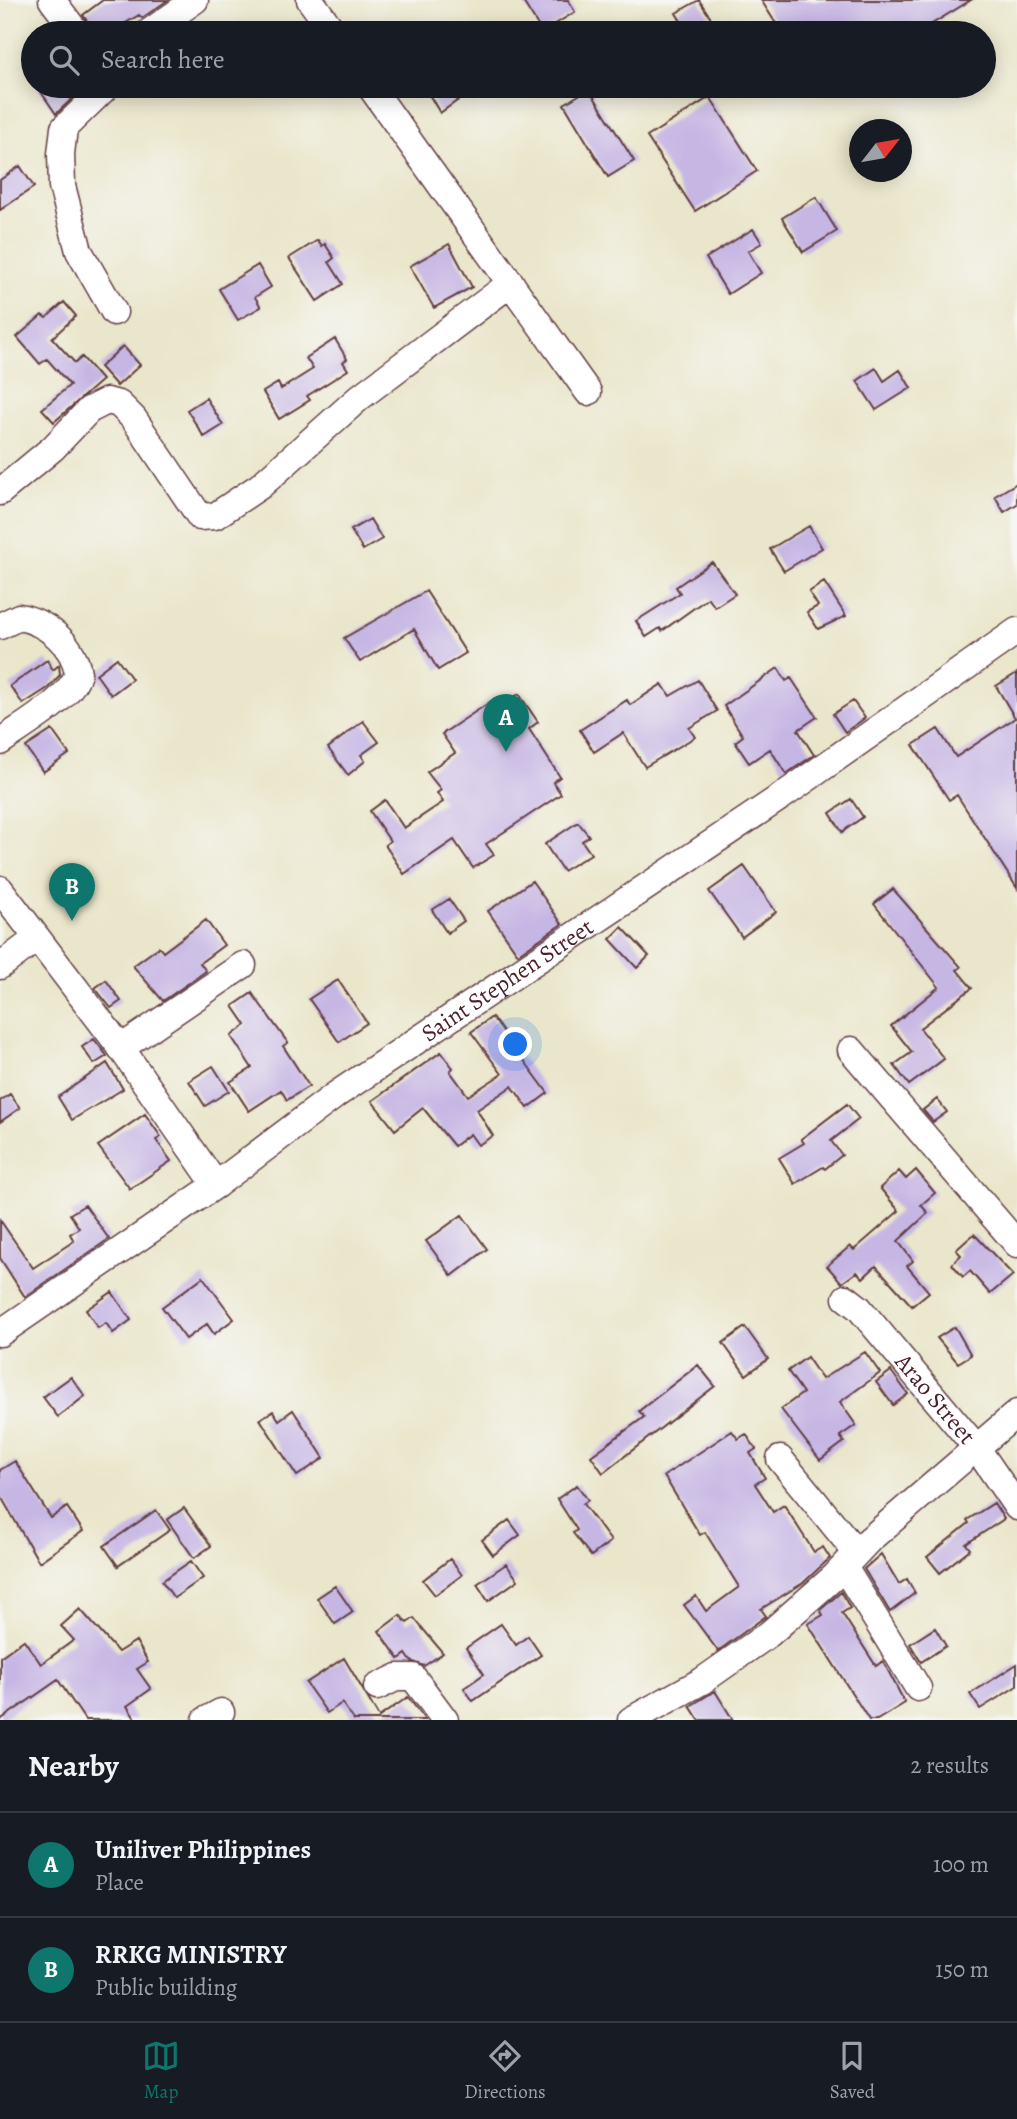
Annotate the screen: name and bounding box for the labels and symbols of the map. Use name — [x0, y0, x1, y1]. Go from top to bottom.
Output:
north arrow — [849, 119, 912, 182]
pin: A — [483, 694, 529, 752]
pin: B — [49, 863, 95, 921]
street label: Saint Stephen Street — [415, 911, 600, 1049]
your location — [498, 1027, 532, 1061]
street label: Arao Street — [887, 1346, 983, 1451]

